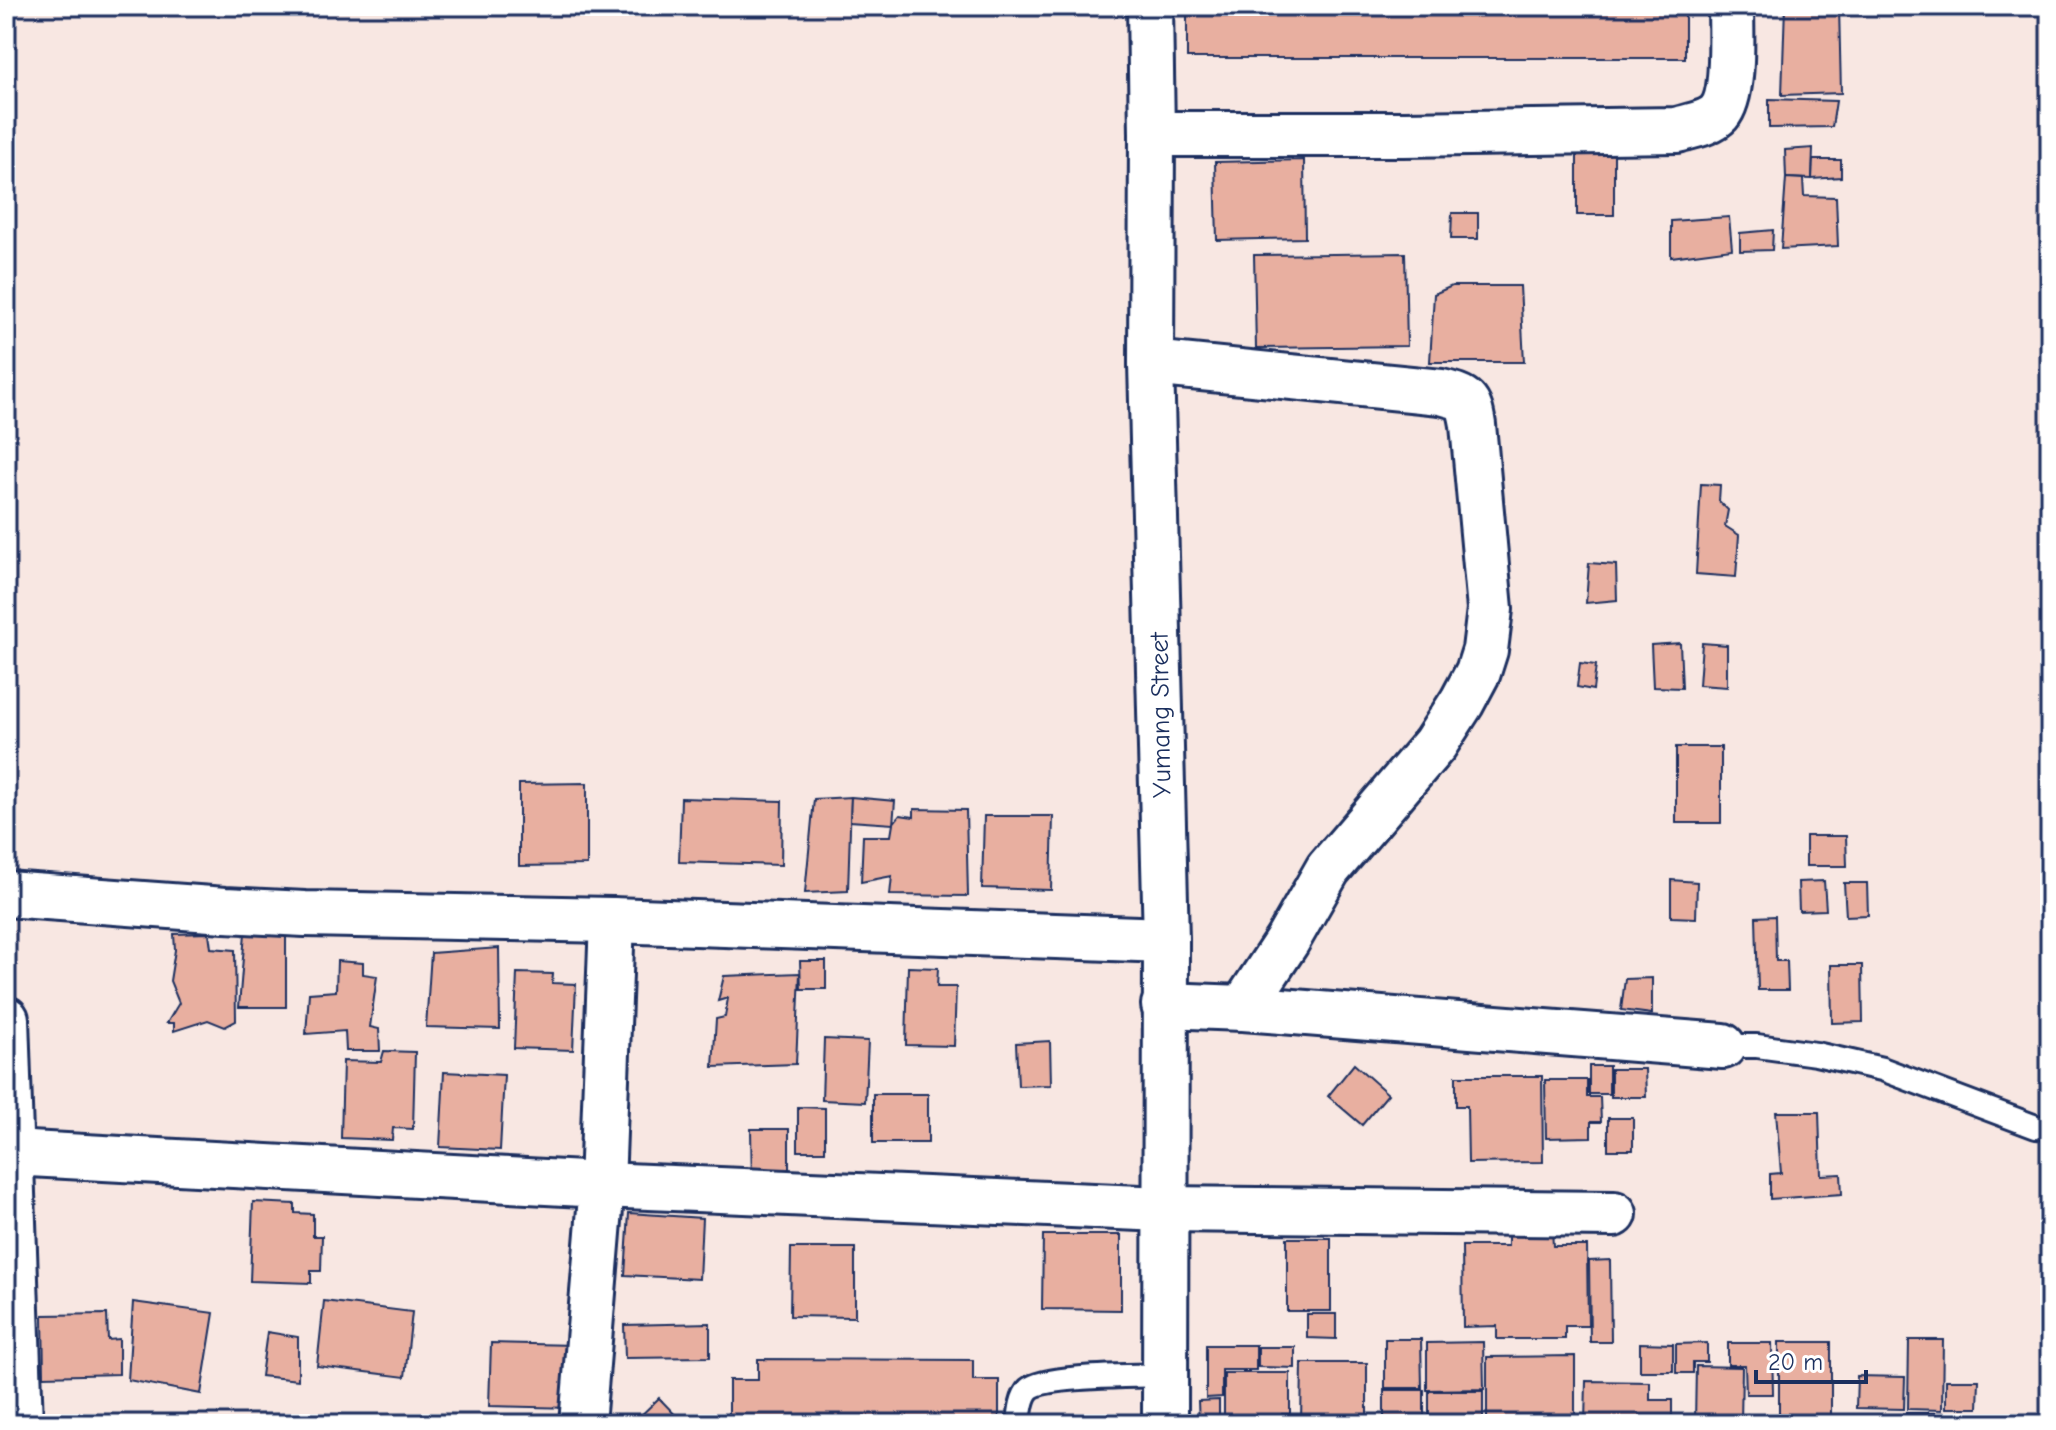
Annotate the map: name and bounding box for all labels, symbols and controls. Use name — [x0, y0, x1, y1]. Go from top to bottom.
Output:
street label: Yumang Street — [1145, 630, 1177, 798]
scale bar — [1756, 1334, 1866, 1384]
text: 20 m — [1768, 1348, 1823, 1376]

